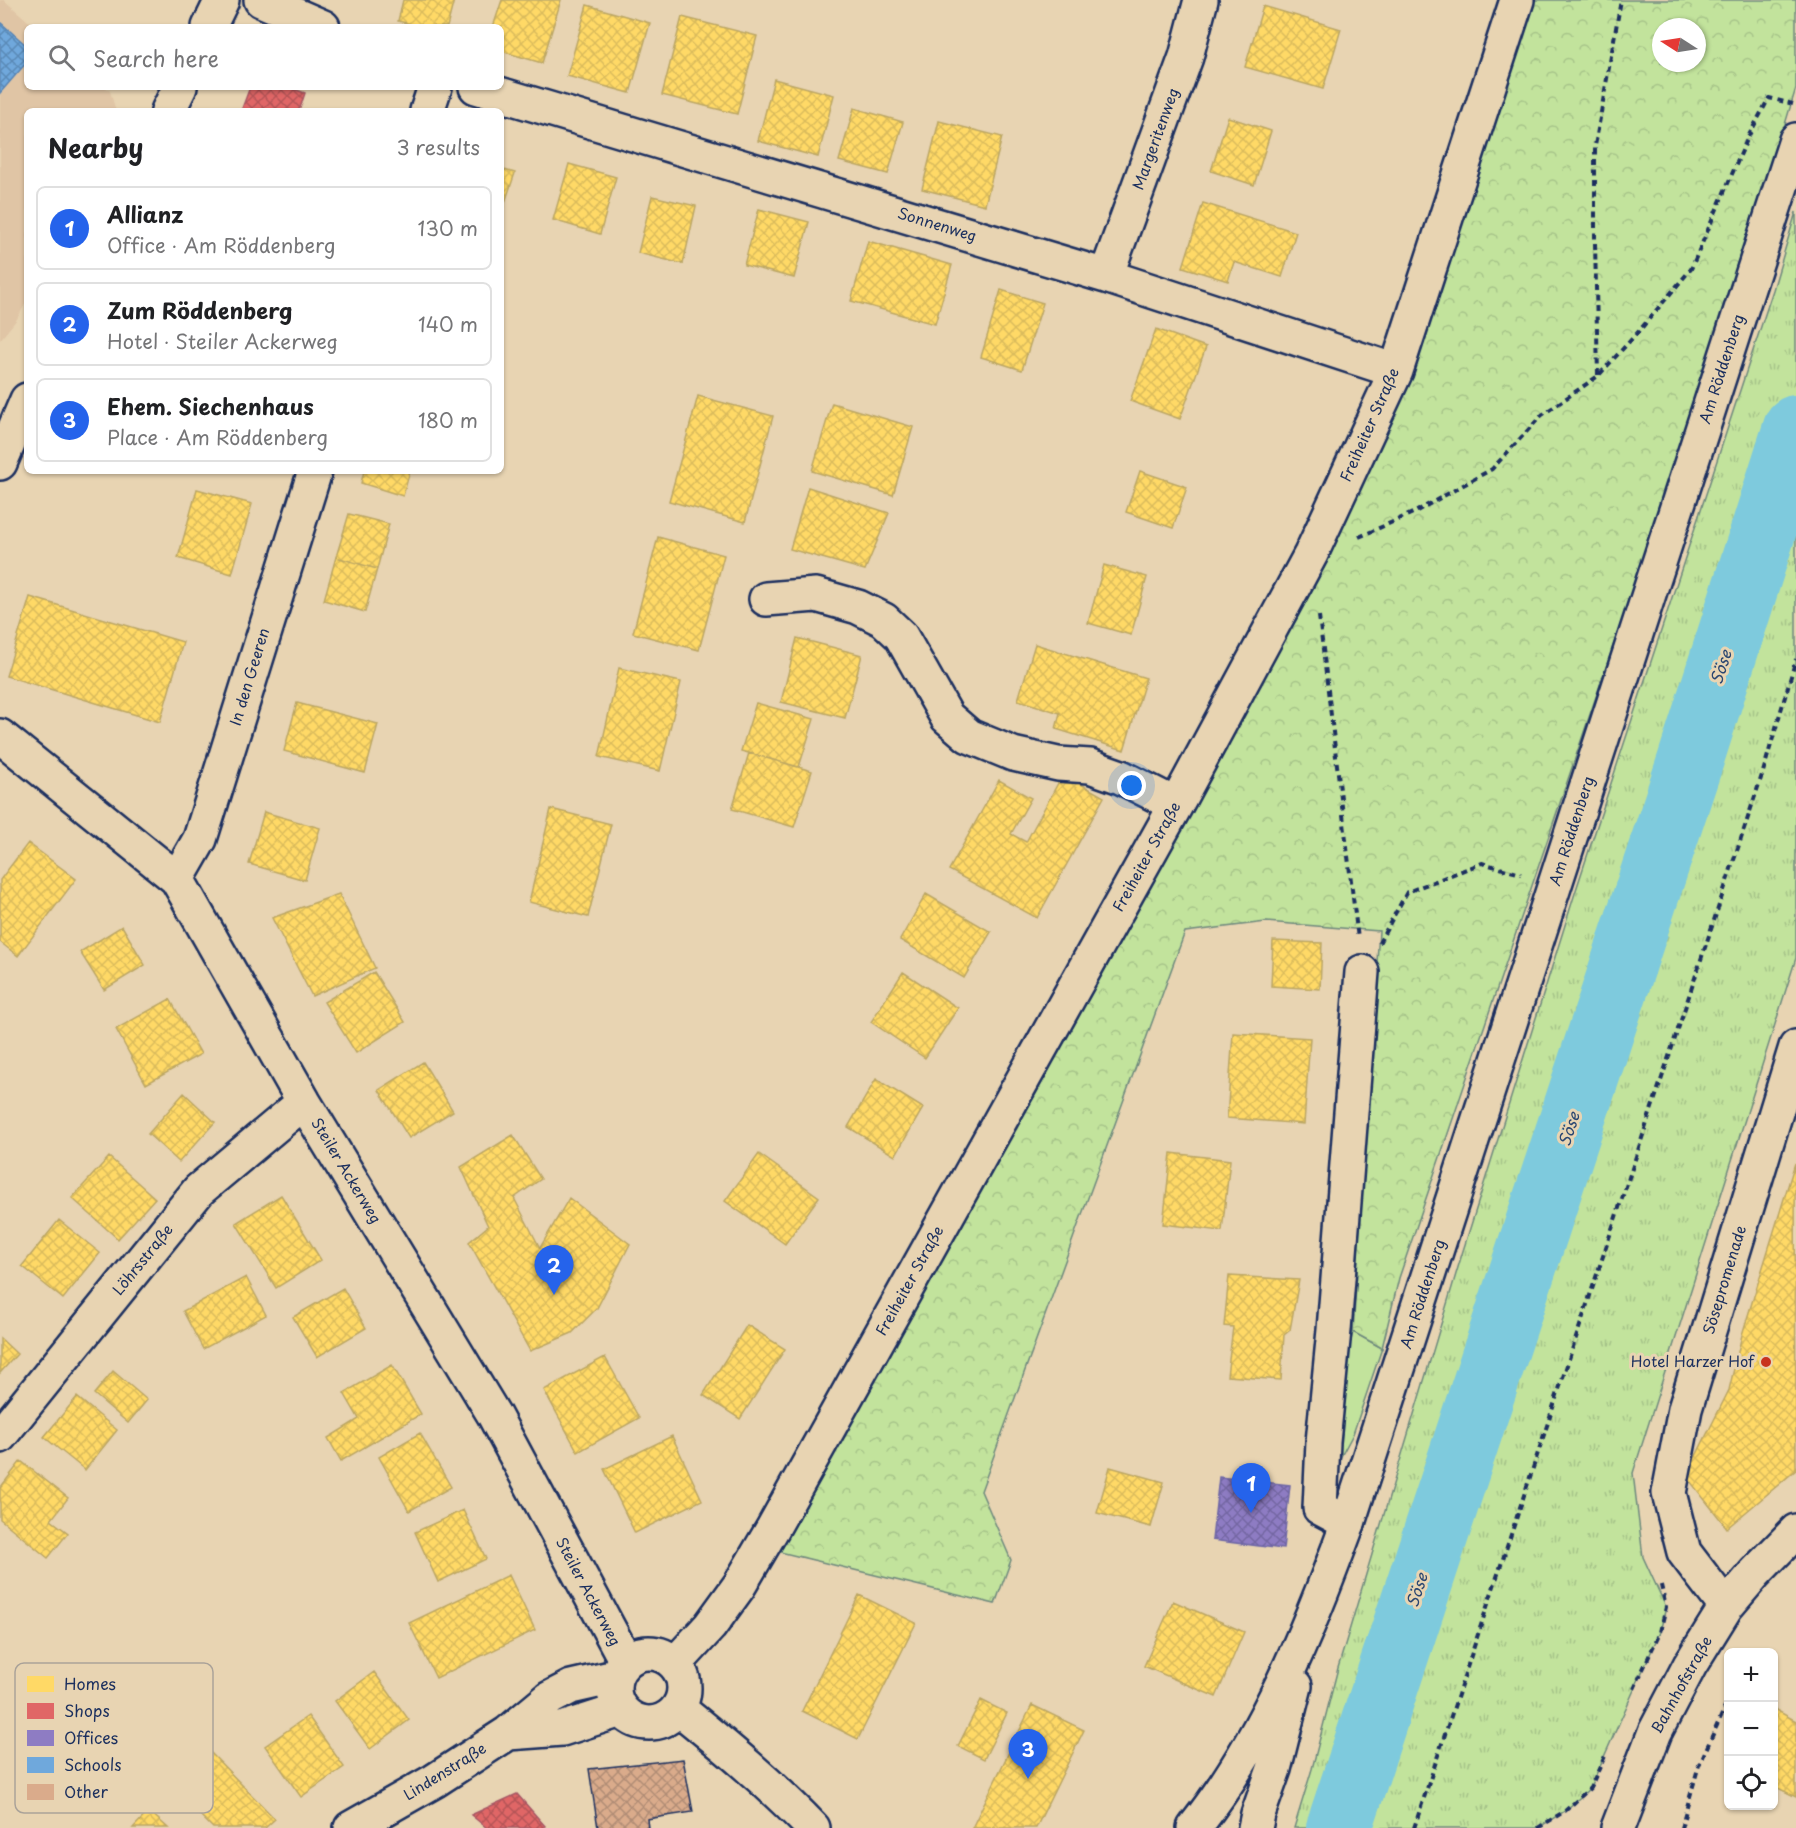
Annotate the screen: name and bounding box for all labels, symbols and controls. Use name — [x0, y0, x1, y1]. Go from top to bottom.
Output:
north arrow — [1652, 18, 1706, 72]
search box — [24, 24, 504, 90]
icon: search — [45, 41, 78, 74]
text: Search here — [93, 41, 219, 74]
street label: Margeritenweg — [1125, 84, 1184, 193]
text: Nearby — [48, 128, 143, 167]
text: 3 results — [397, 132, 480, 162]
text: Allianz — [107, 197, 184, 230]
street label: Sonnenweg — [895, 201, 980, 246]
text: 1 — [65, 213, 74, 243]
text: 130 m — [418, 213, 478, 243]
text: Office · Am Röddenberg — [107, 230, 336, 260]
text: Zum Röddenberg — [107, 293, 292, 326]
text: 2 — [62, 309, 77, 339]
text: 140 m — [418, 309, 478, 339]
street label: Am Röddenberg — [1692, 311, 1749, 426]
text: Hotel · Steiler Ackerweg — [107, 326, 338, 356]
street label: Freiheiter Straße — [1333, 364, 1404, 485]
text: Ehem. Siechenhaus — [107, 389, 314, 422]
text: 3 — [63, 405, 76, 435]
text: 180 m — [418, 405, 478, 435]
text: Place · Am Röddenberg — [107, 422, 328, 452]
street label: In den Geeren — [223, 625, 274, 728]
water label: Söse — [1703, 645, 1737, 687]
your location — [1117, 771, 1146, 800]
street label: Am Röddenberg — [1542, 773, 1599, 888]
street label: Freiheiter Straße — [1106, 797, 1186, 916]
water label: Söse — [1551, 1107, 1585, 1149]
street label: Steiler Ackerweg — [307, 1113, 388, 1228]
street label: Löhrsstraße — [106, 1219, 178, 1300]
street label: Freiheiter Straße — [869, 1221, 949, 1340]
street label: Sösepromenade — [1696, 1222, 1751, 1337]
street label: Am Röddenberg — [1393, 1236, 1450, 1351]
pin: 2 — [534, 1246, 574, 1295]
place label: Hotel Harzer Hof — [1631, 1349, 1755, 1372]
marker: Hotel Harzer Hof — [1759, 1355, 1773, 1369]
pin: 1 — [1232, 1464, 1270, 1513]
street label: Steiler Ackerweg — [551, 1533, 628, 1650]
water label: Söse — [1399, 1568, 1433, 1610]
street label: Bahnhofstraße — [1644, 1631, 1717, 1737]
map controls — [1724, 1648, 1778, 1810]
button: + — [1724, 1648, 1778, 1702]
legend — [15, 1663, 213, 1813]
text: Homes — [64, 1671, 116, 1695]
text: Shops — [64, 1698, 110, 1722]
button: − — [1724, 1702, 1778, 1756]
text: Offices — [64, 1725, 118, 1749]
pin: 3 — [1008, 1730, 1048, 1779]
street label: Lindenstraße — [398, 1736, 490, 1805]
text: Schools — [64, 1752, 122, 1776]
button: locate — [1724, 1756, 1778, 1810]
text: Other — [64, 1779, 108, 1803]

